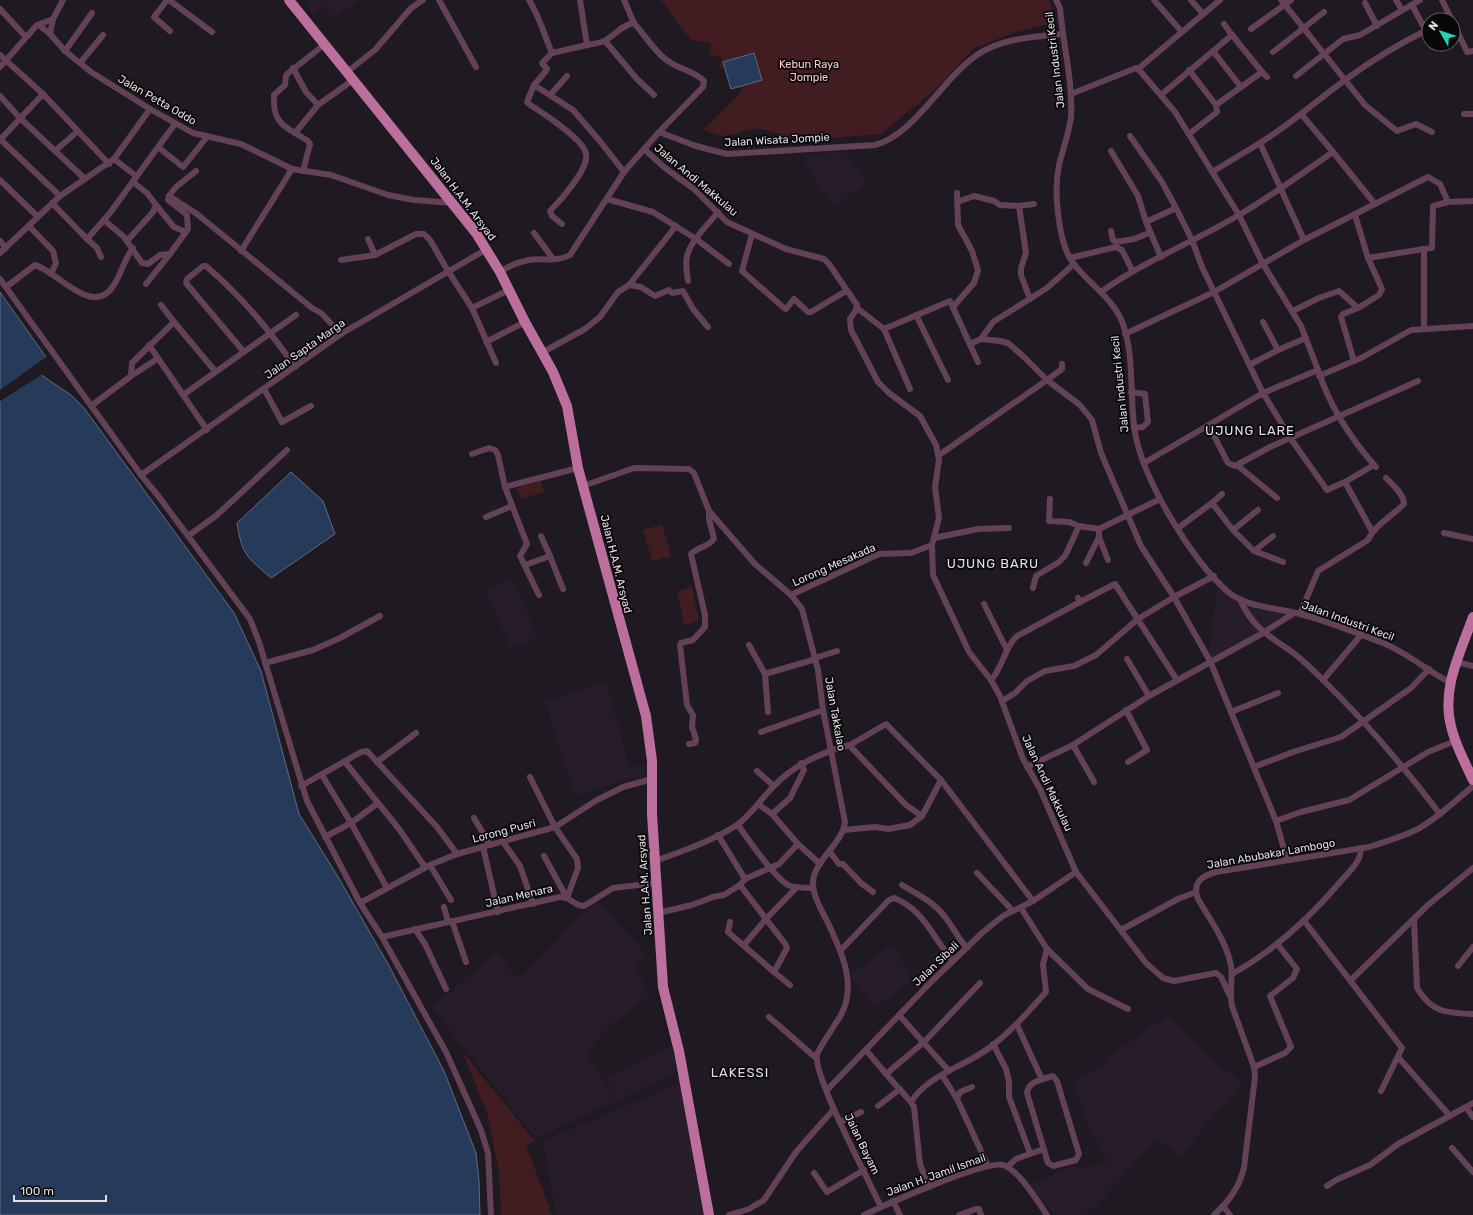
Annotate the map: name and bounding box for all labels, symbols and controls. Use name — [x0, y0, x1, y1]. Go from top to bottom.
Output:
street label: Jalan Industri Kecil — [1043, 11, 1067, 109]
north arrow — [1421, 12, 1461, 52]
text: N — [1426, 19, 1441, 33]
park label: Kebun Raya Jompie — [779, 58, 839, 84]
street label: Jalan Petta Oddo — [115, 72, 199, 128]
street label: Jalan Wisata Jompie — [724, 131, 830, 149]
street label: Jalan Andi Makkulau — [652, 141, 740, 219]
street label: Jalan H.A.M. Arsyad — [427, 155, 499, 243]
street label: Jalan Sapta Marga — [262, 316, 348, 382]
street label: Jalan Industri Kecil — [1108, 335, 1132, 433]
district label: UJUNG LARE — [1205, 423, 1295, 438]
street label: Jalan H.A.M. Arsyad — [597, 513, 635, 615]
street label: Lorong Mesakada — [790, 541, 878, 589]
district label: UJUNG BARU — [947, 556, 1039, 571]
street label: Jalan Industri Kecil — [1300, 598, 1396, 644]
street label: Jalan Takkalao — [822, 676, 848, 752]
street label: Jalan Andi Makkulau — [1019, 733, 1075, 833]
street label: Lorong Pusri — [471, 816, 537, 846]
street label: Jalan H.A.M. Arsyad — [635, 834, 655, 936]
street label: Jalan Abubakar Lambogo — [1206, 836, 1336, 872]
street label: Jalan Menara — [484, 882, 554, 910]
street label: Jalan Sibali — [910, 939, 962, 989]
district label: LAKESSI — [711, 1065, 769, 1080]
street label: Jalan Bayam — [842, 1111, 882, 1177]
street label: Jalan H. Jamil Ismail — [884, 1151, 988, 1199]
scale bar — [14, 1177, 106, 1203]
text: 100 m — [20, 1184, 54, 1198]

